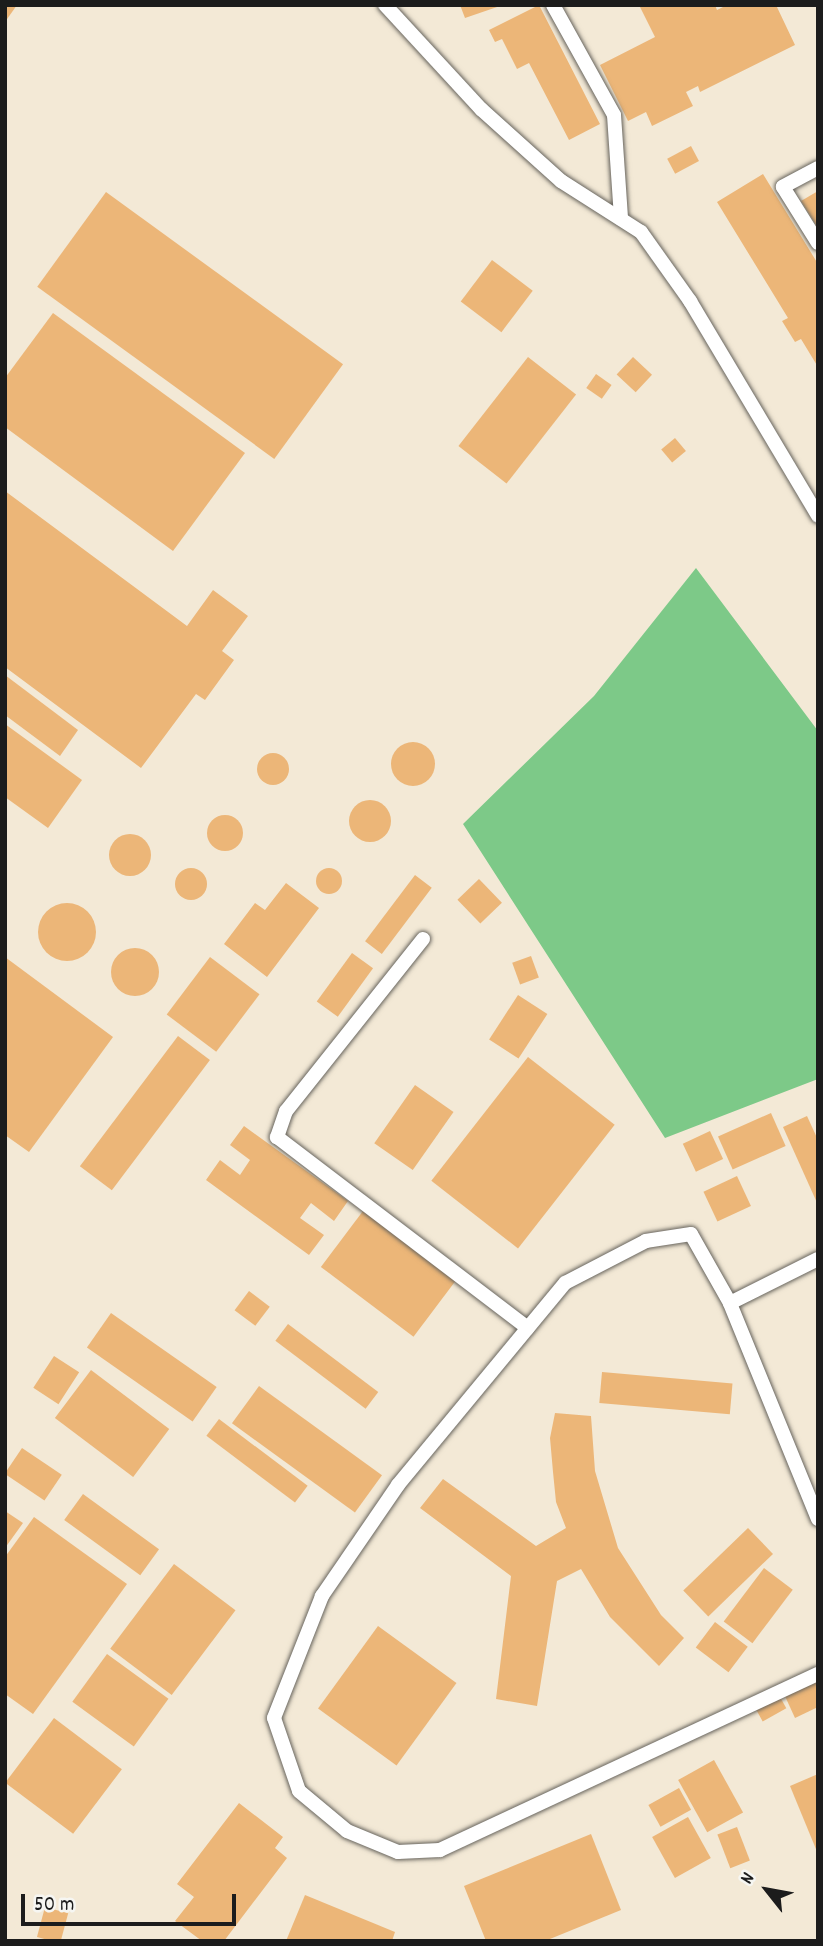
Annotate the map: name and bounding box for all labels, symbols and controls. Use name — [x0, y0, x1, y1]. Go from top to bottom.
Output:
north arrow — [732, 1855, 802, 1925]
text: N — [735, 1868, 763, 1890]
scale bar — [24, 1880, 240, 1924]
text: 50 m — [34, 1891, 74, 1921]

